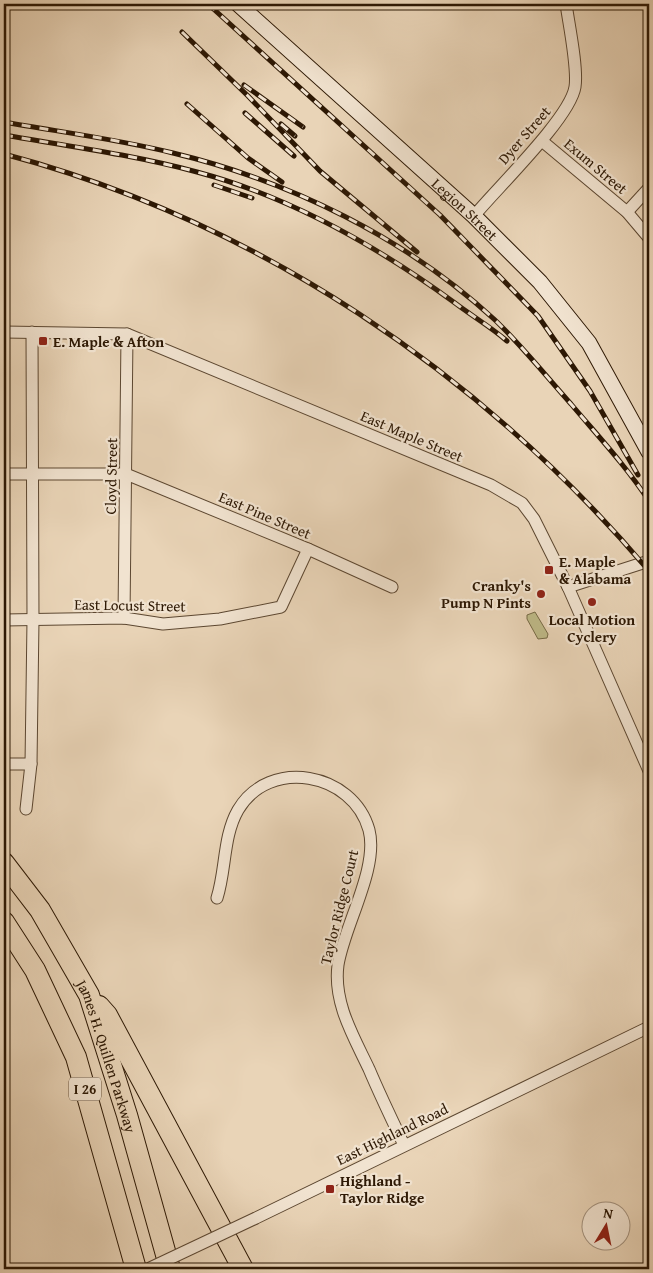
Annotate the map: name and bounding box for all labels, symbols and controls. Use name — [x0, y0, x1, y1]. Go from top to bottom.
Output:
street label: Dyer Street — [493, 101, 556, 169]
street label: Exum Street — [560, 133, 633, 199]
street label: Legion Street — [428, 173, 503, 245]
place label: E. Maple & Afton — [53, 331, 164, 352]
marker: E. Maple & Afton — [37, 335, 49, 347]
street label: East Maple Street — [358, 405, 467, 467]
street label: Cloyd Street — [100, 437, 122, 515]
street label: East Pine Street — [216, 486, 315, 544]
place label: E. Maple & Alabama — [559, 551, 631, 589]
marker: E. Maple & Alabama — [543, 564, 555, 576]
place label: Cranky's Pump N Pints — [441, 575, 531, 613]
marker: Cranky's Pump N Pints — [535, 588, 547, 600]
street label: East Locust Street — [74, 594, 187, 616]
marker: Local Motion Cyclery — [586, 596, 598, 608]
place label: Local Motion Cyclery — [549, 609, 635, 647]
street label: Taylor Ridge Court — [315, 847, 364, 967]
street label: James H. Quillen Parkway — [71, 974, 142, 1135]
road number: I 26 — [69, 1078, 101, 1100]
street label: East Highland Road — [333, 1098, 451, 1170]
place label: Highland - Taylor Ridge — [340, 1170, 424, 1208]
marker: Highland - Taylor Ridge — [324, 1183, 336, 1195]
north arrow — [580, 1200, 630, 1250]
text: N — [602, 1203, 615, 1224]

